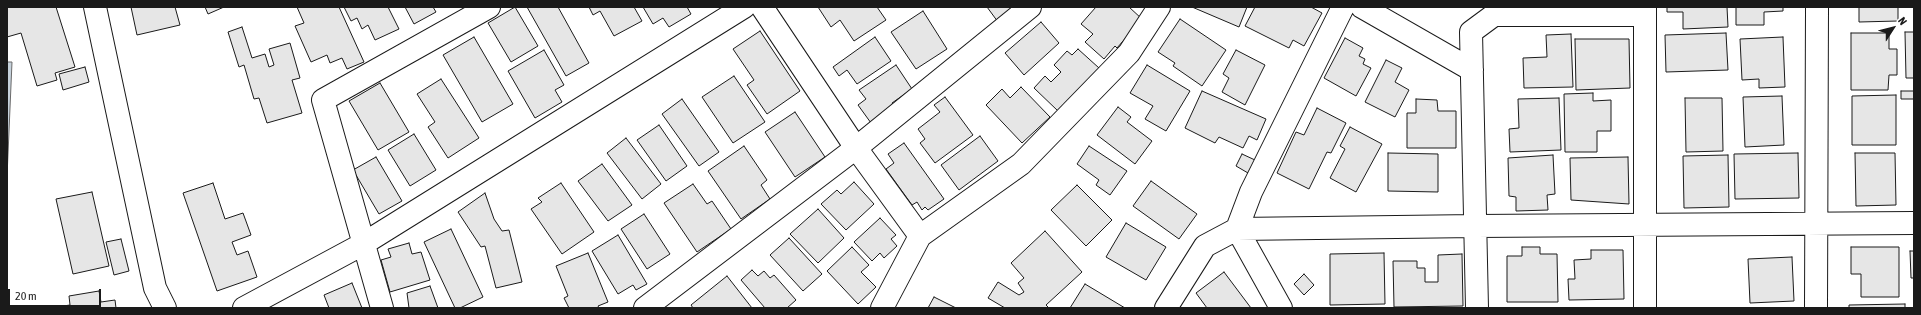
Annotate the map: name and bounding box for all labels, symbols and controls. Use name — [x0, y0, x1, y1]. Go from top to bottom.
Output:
north arrow — [1873, 8, 1913, 48]
text: N — [1896, 15, 1909, 27]
scale bar — [10, 281, 103, 307]
text: 20 m — [15, 289, 37, 303]

